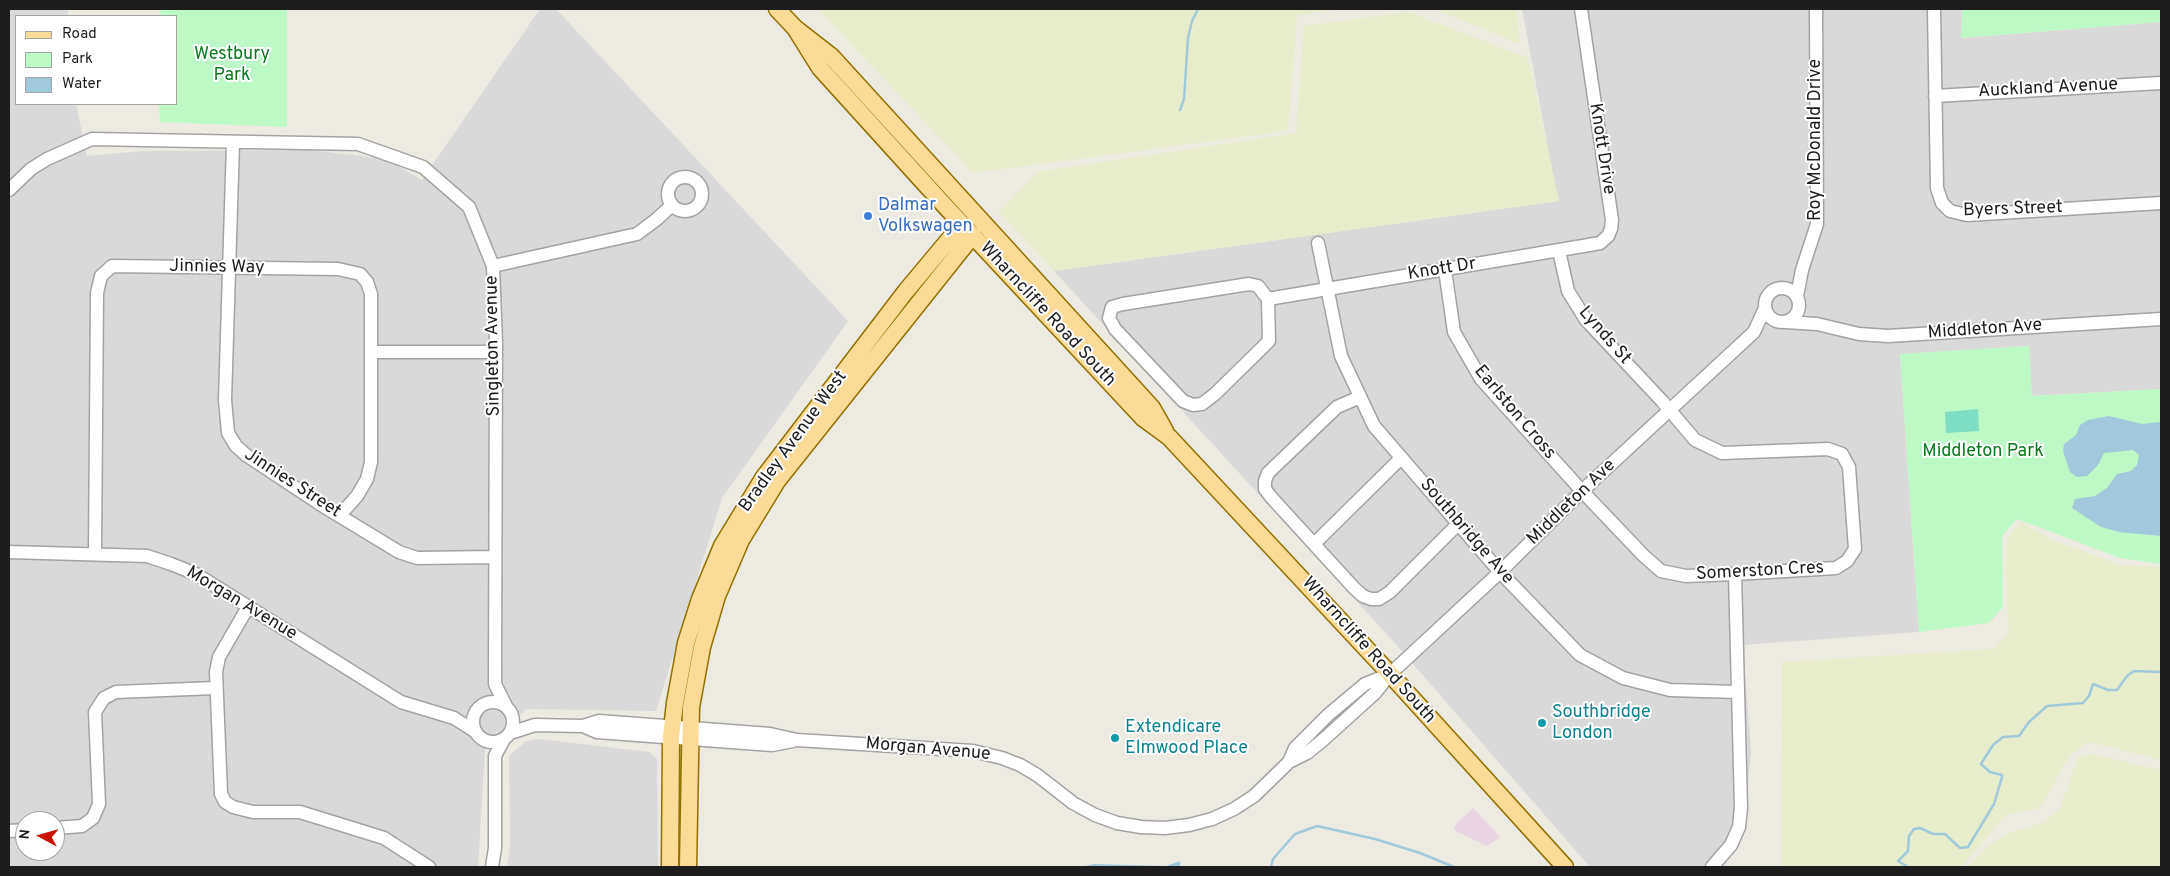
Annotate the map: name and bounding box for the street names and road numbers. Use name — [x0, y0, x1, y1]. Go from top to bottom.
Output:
street label: Roy McDonald Drive — [1805, 59, 1827, 221]
street label: Auckland Avenue — [1977, 75, 2119, 103]
street label: Knott Drive — [1583, 102, 1619, 196]
street label: Byers Street — [1963, 197, 2063, 223]
street label: Wharncliffe Road South — [974, 238, 1120, 392]
street label: Knott Dr — [1406, 254, 1478, 286]
street label: Jinnies Way — [169, 256, 265, 280]
street label: Singleton Avenue — [482, 275, 506, 417]
street label: Lynds St — [1573, 303, 1635, 369]
street label: Middleton Ave — [1927, 315, 2043, 345]
street label: Earlston Cross — [1468, 362, 1560, 464]
street label: Bradley Avenue West — [735, 367, 853, 517]
street label: Jinnies Street — [239, 445, 345, 523]
street label: Middleton Ave — [1523, 455, 1621, 551]
street label: Southbridge Ave — [1414, 475, 1518, 589]
street label: Somerston Cres — [1696, 558, 1824, 586]
street label: Morgan Avenue — [182, 562, 300, 646]
street label: Wharncliffe Road South — [1296, 573, 1440, 729]
street label: Morgan Avenue — [865, 734, 991, 766]

